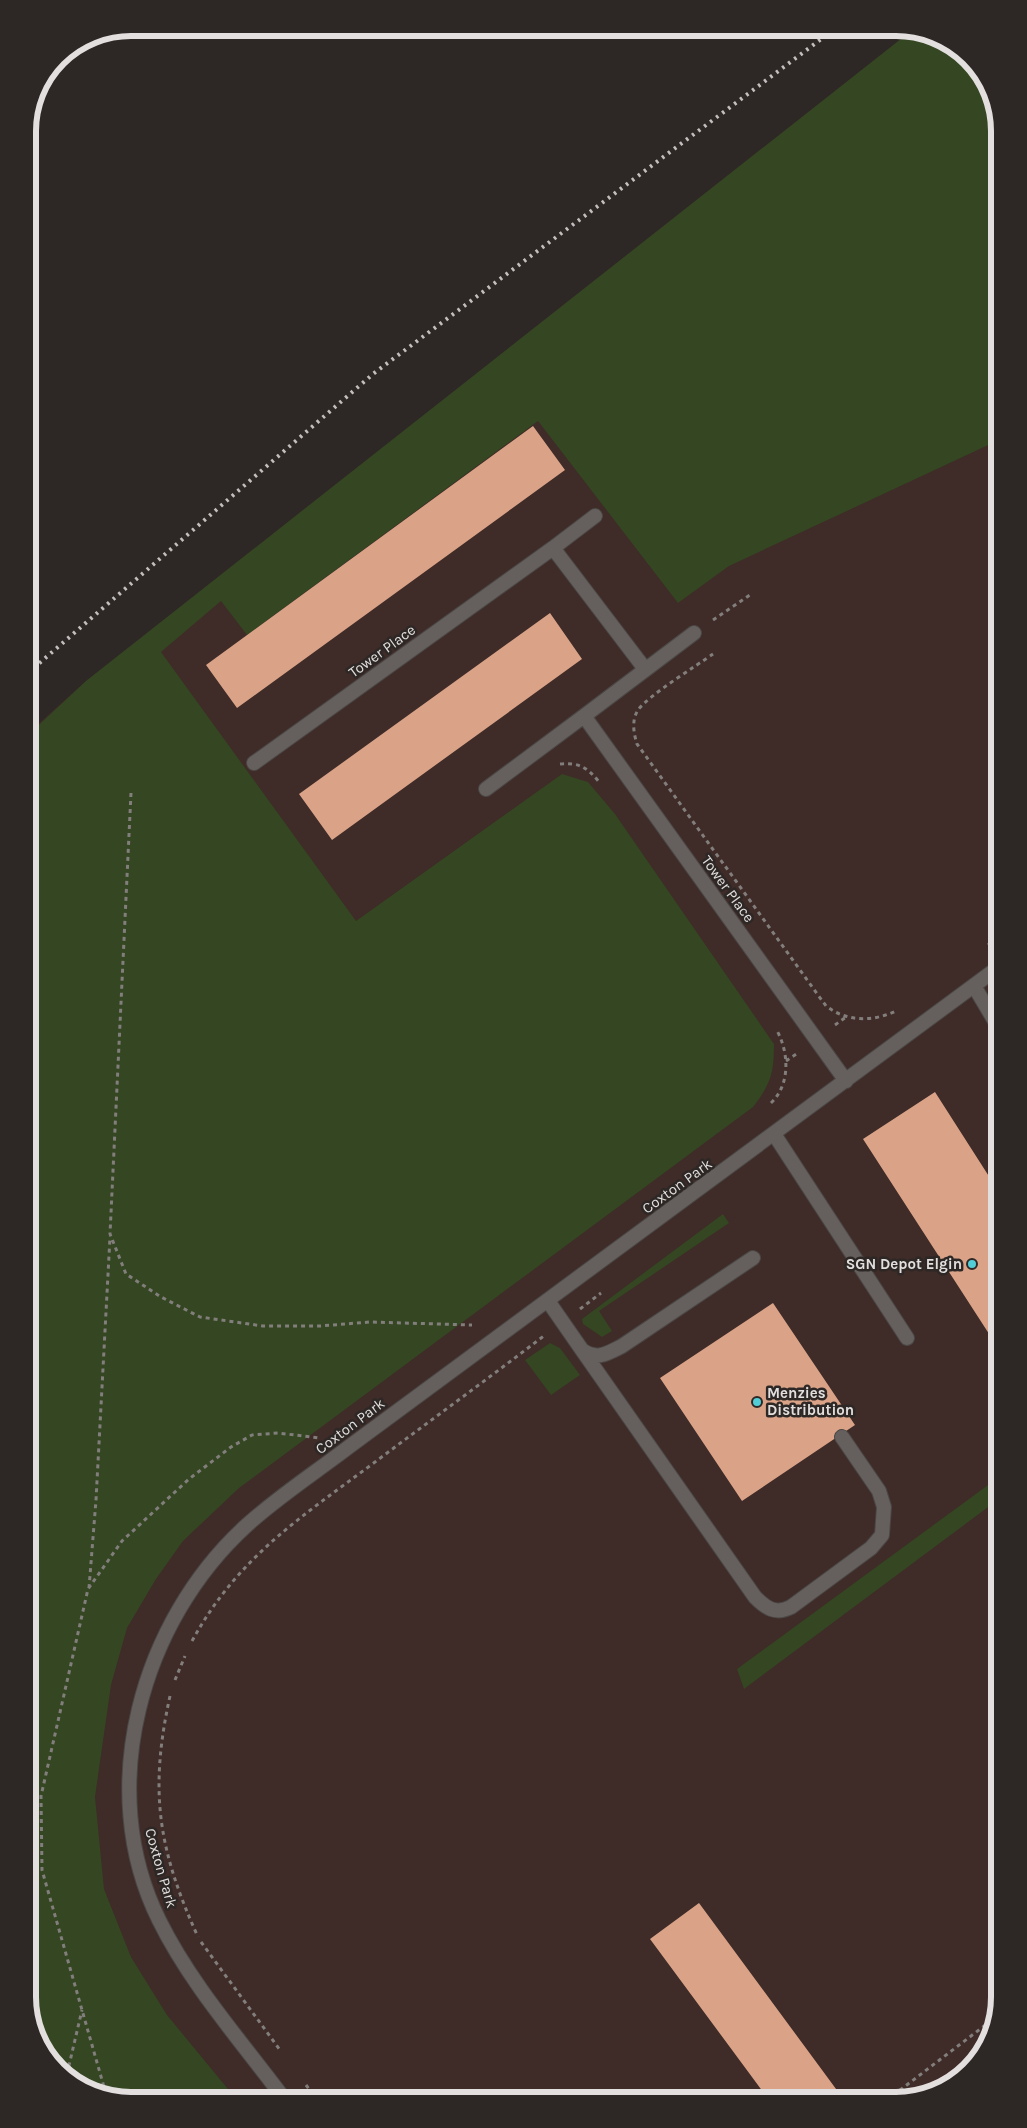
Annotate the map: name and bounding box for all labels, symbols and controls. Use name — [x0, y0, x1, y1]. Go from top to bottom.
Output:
street label: Tower Place — [345, 621, 419, 681]
street label: Tower Place — [698, 852, 758, 926]
street label: Coxton Park — [639, 1155, 715, 1217]
place label: SGN Depot Elgin — [846, 1255, 962, 1273]
marker: SGN Depot Elgin — [966, 1258, 978, 1270]
place label: Menzies Distribution — [767, 1384, 854, 1419]
street label: Coxton Park — [312, 1394, 388, 1458]
marker: Menzies Distribution — [751, 1396, 763, 1408]
street label: Coxton Park — [141, 1826, 181, 1910]

